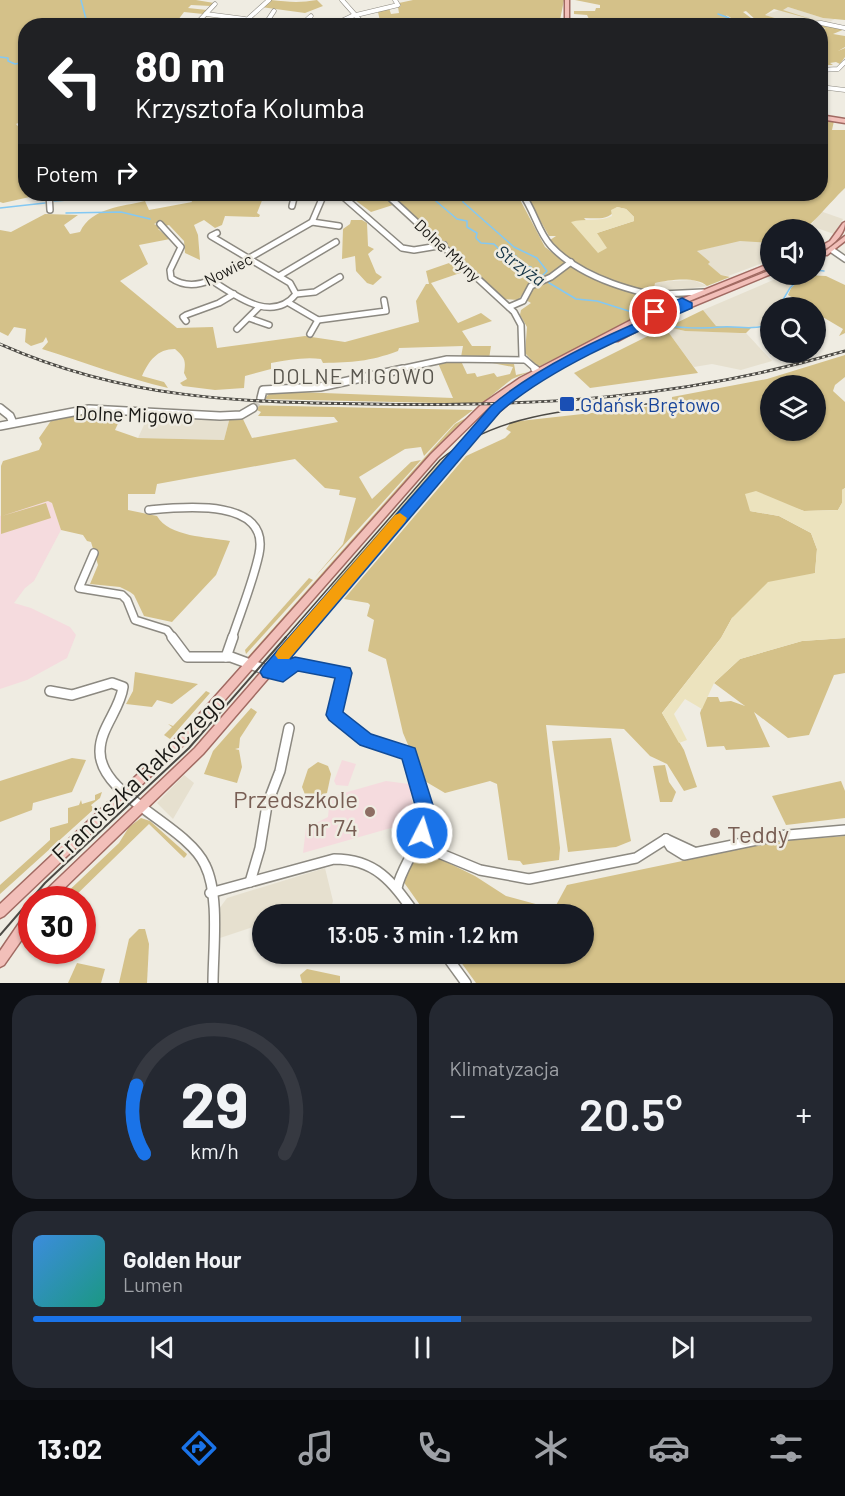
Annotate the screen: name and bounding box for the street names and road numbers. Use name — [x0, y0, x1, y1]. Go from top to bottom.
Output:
street label: Dolne Młyny — [411, 215, 485, 286]
street label: Nowiec — [201, 249, 255, 289]
street label: Dolne Migowo — [74, 400, 194, 428]
street label: Franciszka Rakoczego — [45, 687, 231, 867]

